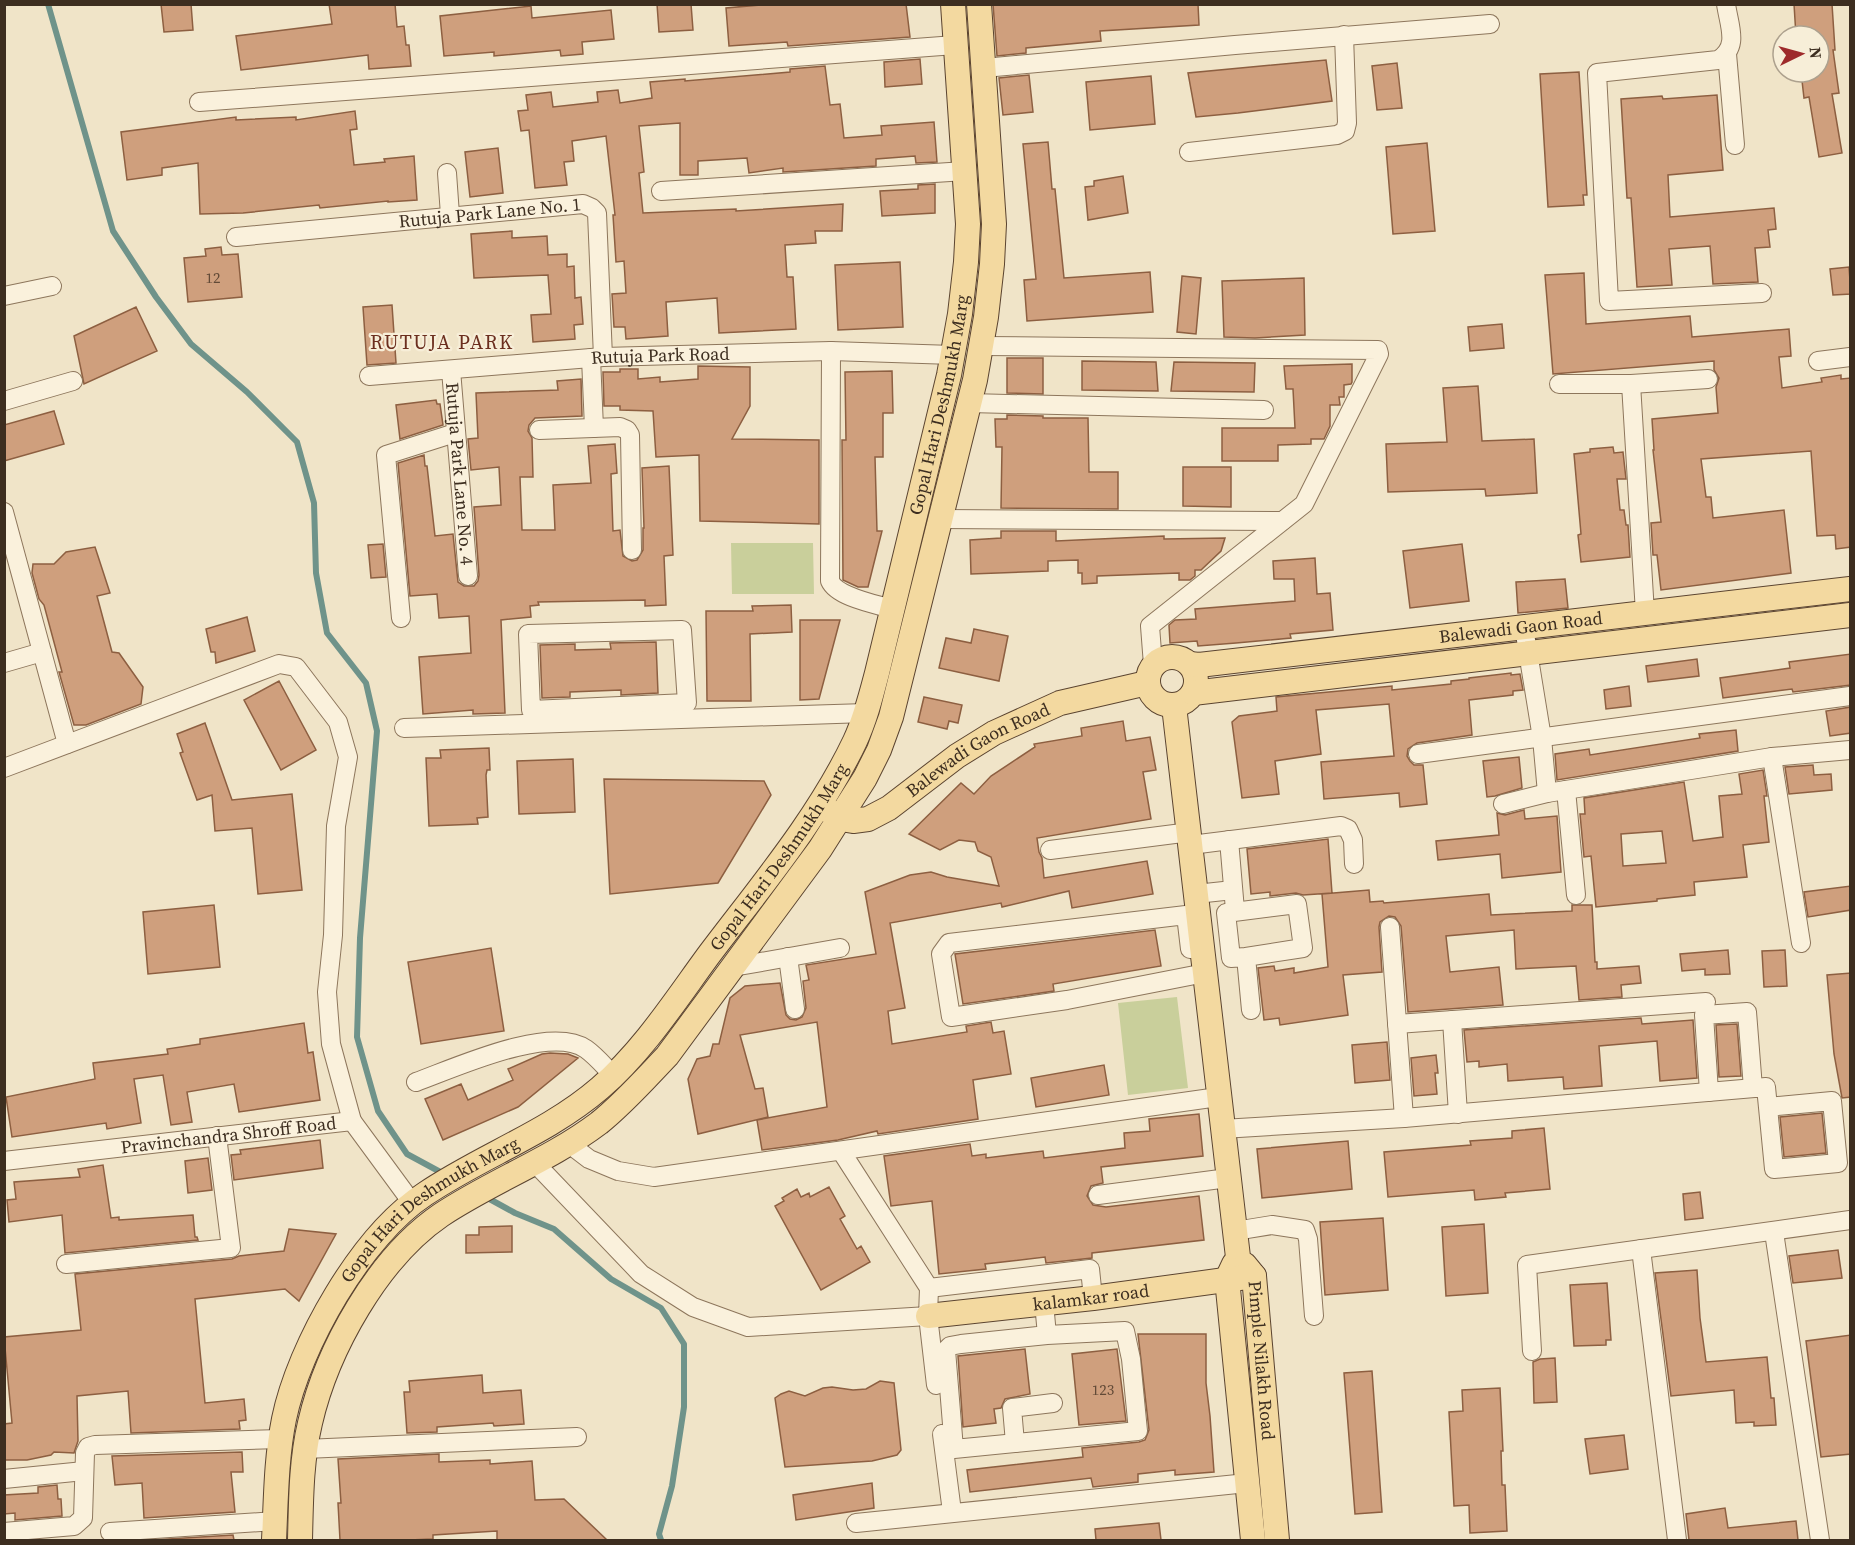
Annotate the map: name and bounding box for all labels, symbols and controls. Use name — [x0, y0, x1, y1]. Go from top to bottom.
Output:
north arrow — [1771, 24, 1831, 84]
text: N — [1804, 46, 1827, 60]
street label: Rutuja Park Lane No. 1 — [397, 191, 582, 233]
house number: 12 — [205, 267, 221, 288]
street label: Gopal Hari Deshmukh Marg — [903, 293, 974, 517]
district label: RUTUJA PARK — [370, 328, 514, 356]
street label: Rutuja Park Road — [590, 341, 730, 370]
street label: Rutuja Park Lane No. 4 — [440, 381, 480, 566]
street label: Balewadi Gaon Road — [1438, 605, 1604, 649]
street label: Balewadi Gaon Road — [901, 696, 1054, 803]
street label: Gopal Hari Deshmukh Marg — [703, 758, 854, 956]
street label: Pravinchandra Shroff Road — [119, 1110, 337, 1159]
street label: Gopal Hari Deshmukh Marg — [334, 1130, 523, 1287]
street label: kalamkar road — [1031, 1277, 1151, 1316]
street label: Pimple Nilakh Road — [1242, 1280, 1281, 1441]
house number: 123 — [1092, 1379, 1114, 1400]

